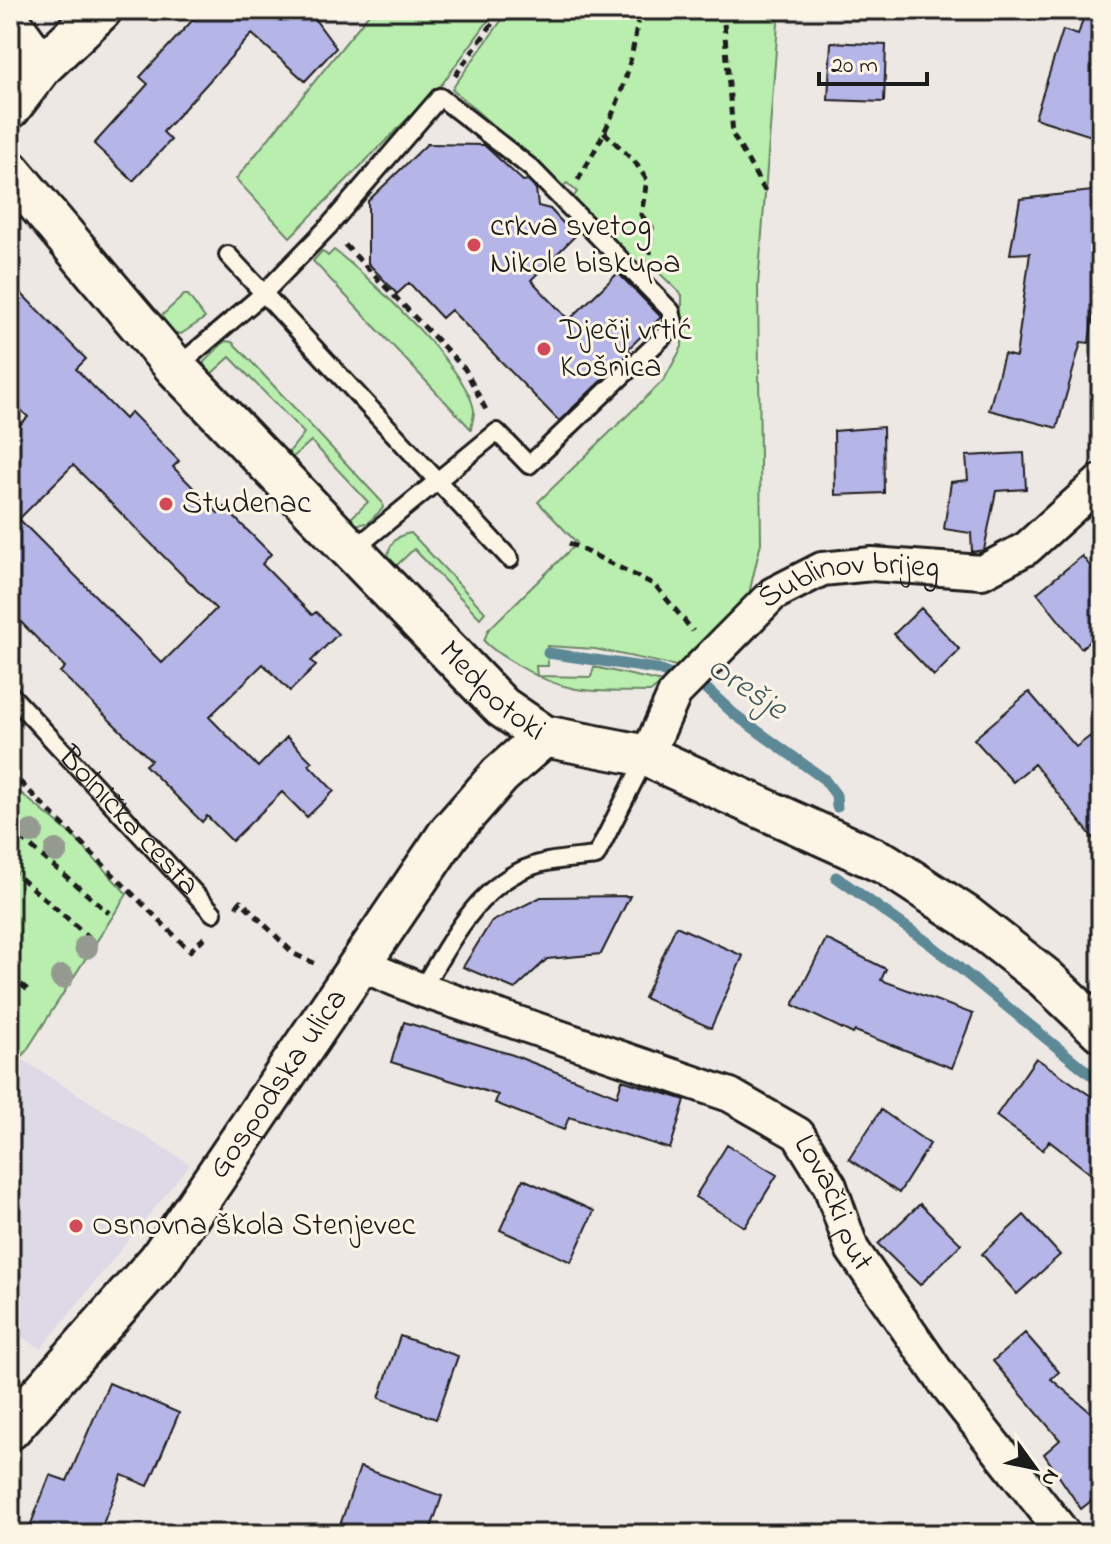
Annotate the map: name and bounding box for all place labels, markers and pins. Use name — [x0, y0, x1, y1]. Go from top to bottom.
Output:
place label: crkva svetog Nikole biskupa — [490, 204, 681, 288]
marker: crkva svetog Nikole biskupa — [465, 236, 483, 254]
place label: Dječji vrtić Košnica — [559, 308, 692, 392]
marker: Dječji vrtić Košnica — [535, 340, 553, 358]
place label: Studenac — [182, 481, 312, 528]
marker: Studenac — [157, 495, 175, 513]
place label: Osnovna škola Stenjevec — [92, 1203, 417, 1250]
marker: Osnovna škola Stenjevec — [67, 1217, 85, 1235]

